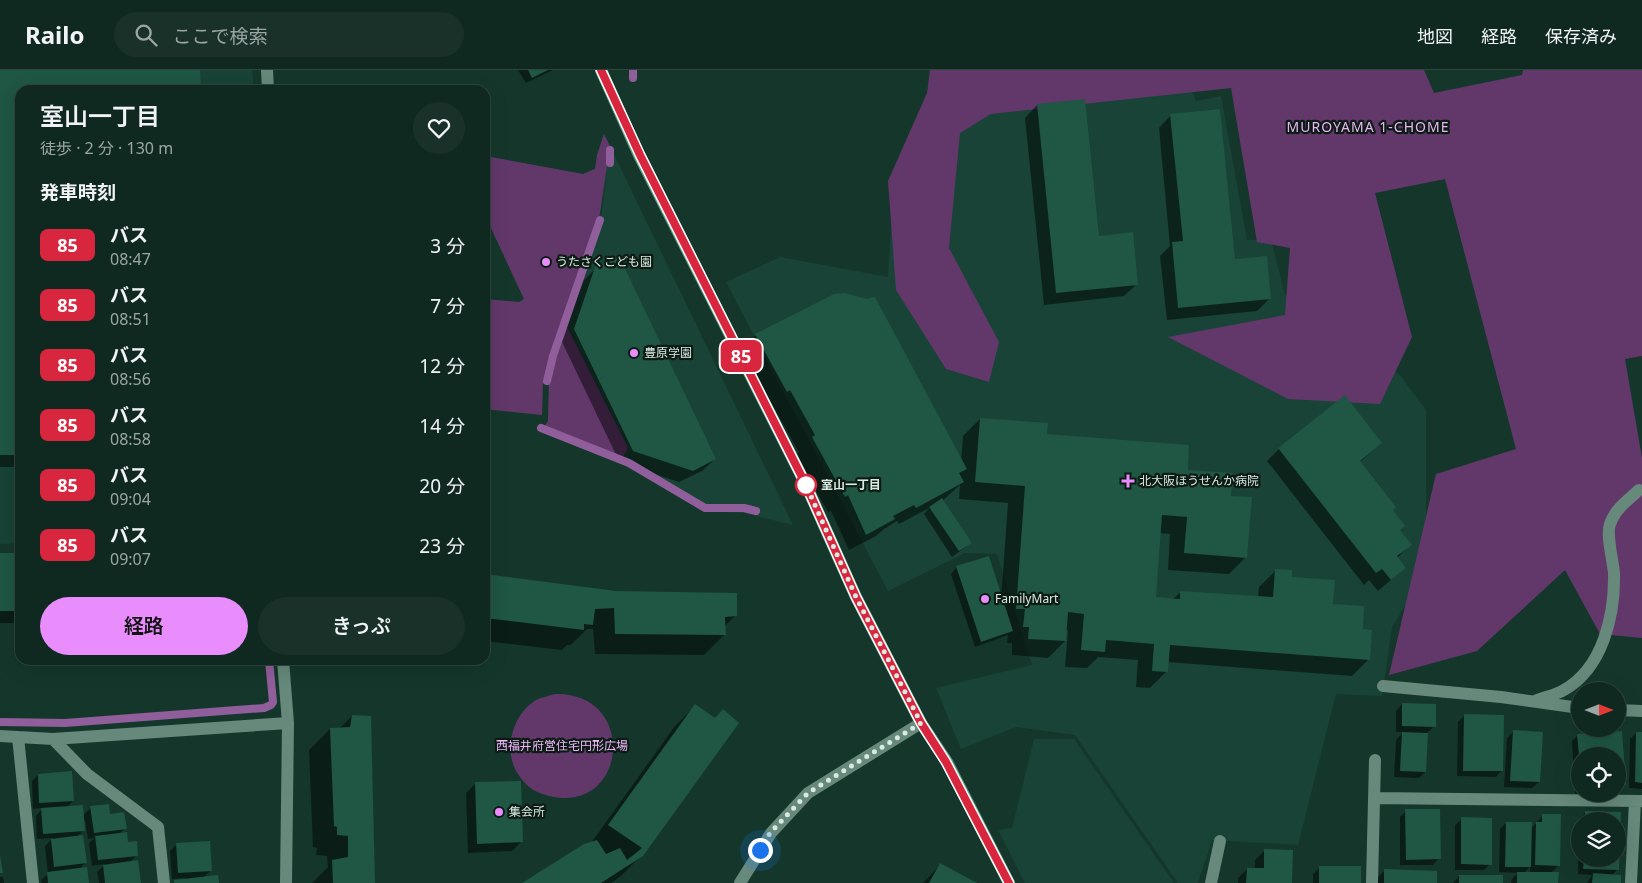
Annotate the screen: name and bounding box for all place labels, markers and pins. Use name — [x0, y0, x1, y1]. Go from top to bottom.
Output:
place label: うたさくこども園 — [556, 253, 652, 270]
marker: うたさくこども園 — [540, 256, 552, 268]
place label: 豊原学園 — [644, 344, 692, 361]
marker: 豊原学園 — [628, 347, 640, 359]
place label: 北大阪ほうせんか病院 — [1139, 472, 1259, 489]
marker: 室山一丁目 — [795, 474, 817, 496]
marker: 北大阪ほうせんか病院 — [1121, 474, 1135, 488]
place label: 室山一丁目 — [821, 476, 881, 493]
place label: FamilyMart — [995, 590, 1059, 607]
marker: FamilyMart — [979, 593, 991, 605]
place label: 集会所 — [509, 803, 545, 820]
marker: 集会所 — [493, 806, 505, 818]

